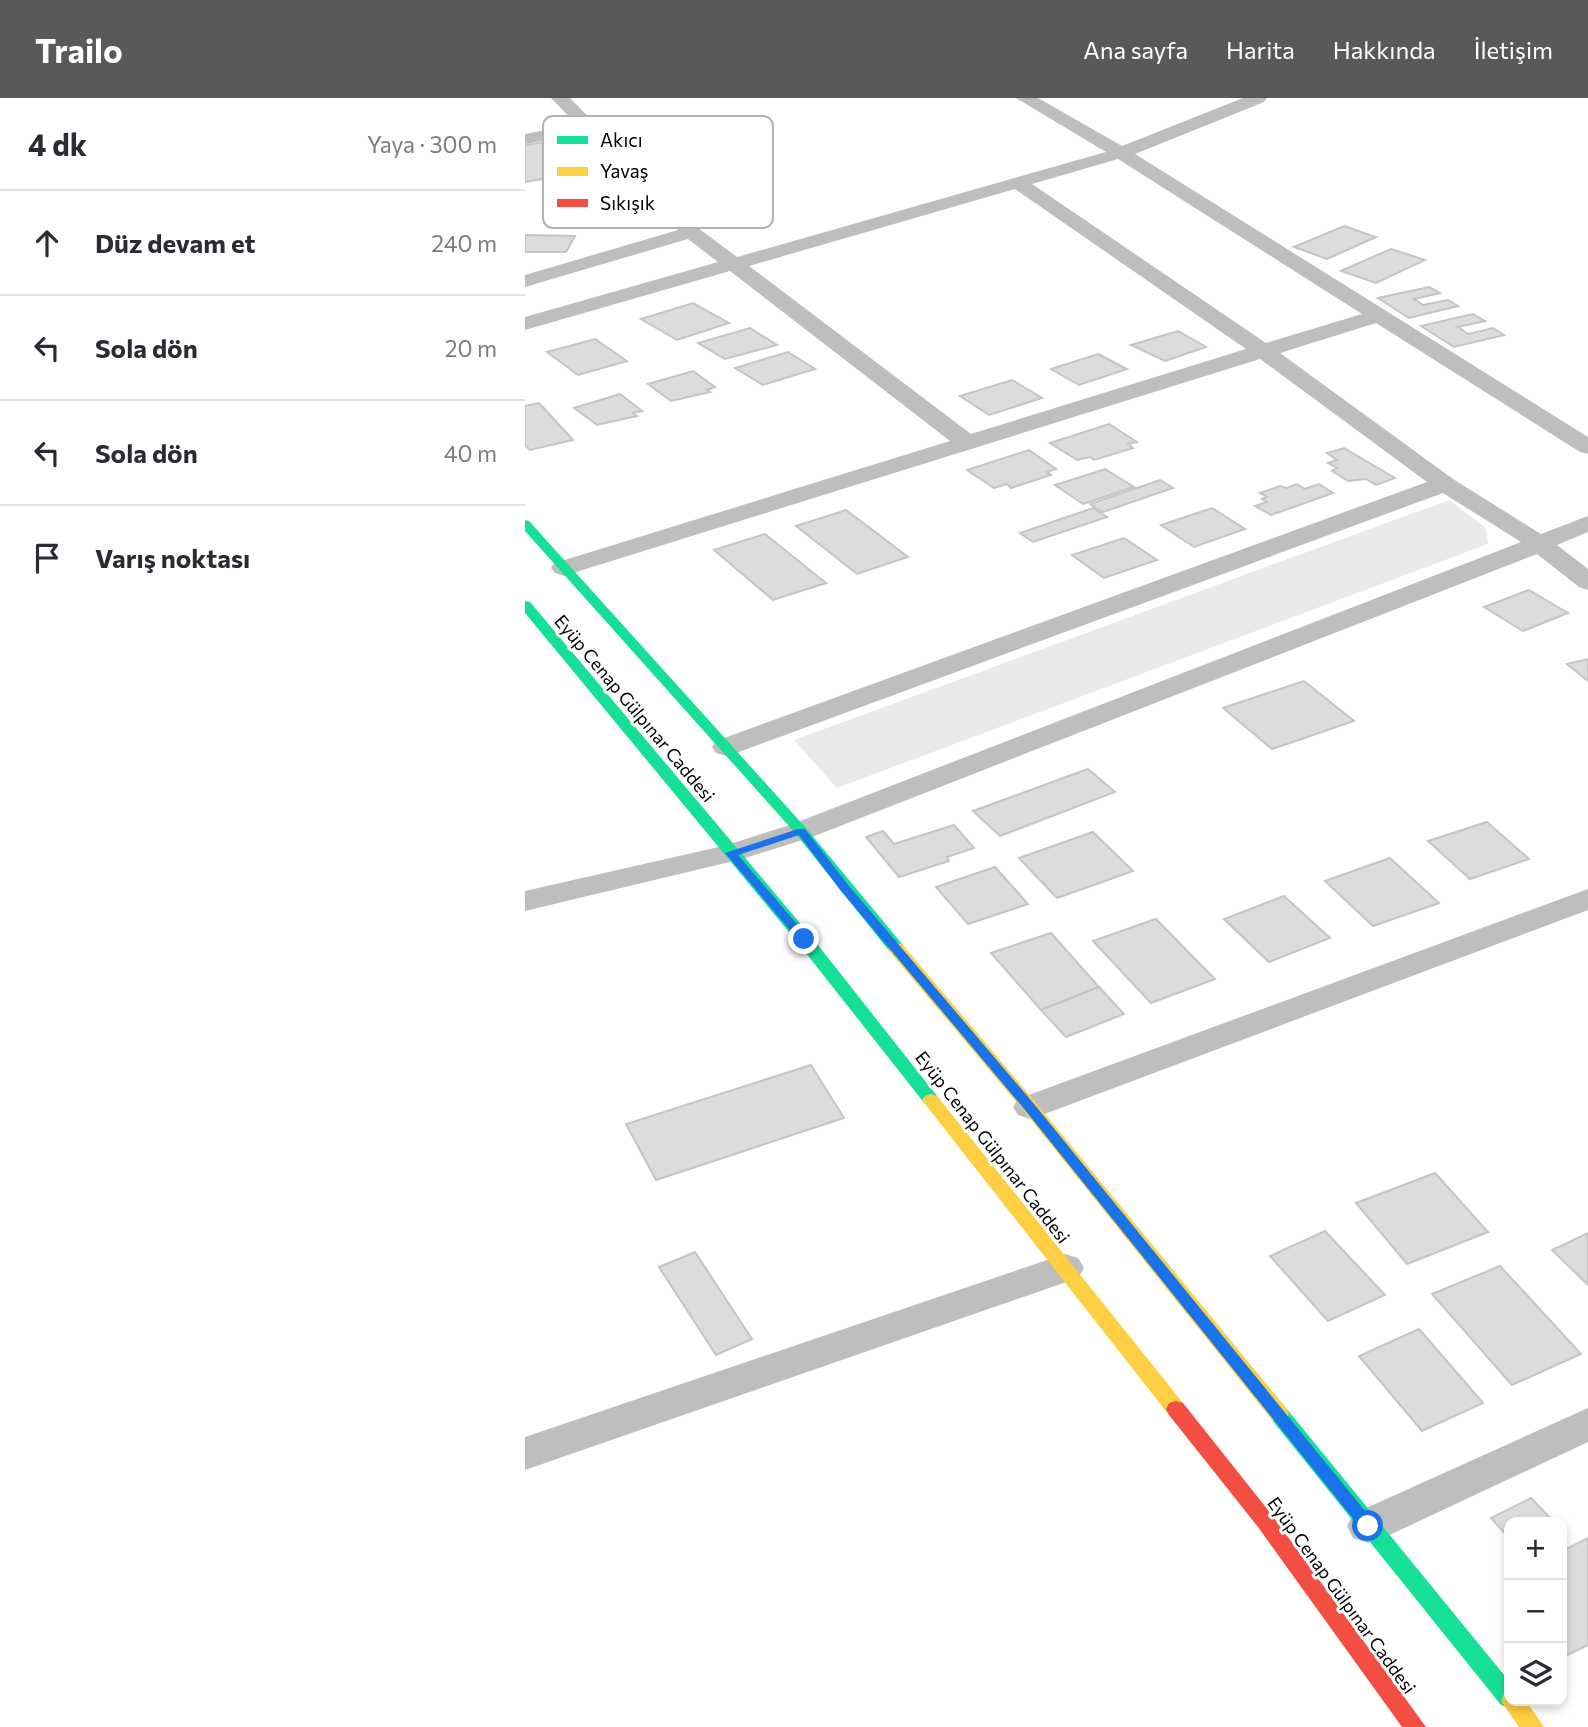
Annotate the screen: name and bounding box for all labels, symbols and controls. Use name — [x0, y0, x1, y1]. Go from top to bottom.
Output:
text: Trailo — [35, 29, 123, 70]
text: Ana sayfa — [1083, 35, 1188, 64]
text: Harita — [1226, 35, 1295, 64]
text: Hakkında — [1333, 35, 1436, 64]
text: İletişim — [1474, 35, 1553, 64]
legend — [543, 116, 773, 228]
text: 4 dk — [28, 125, 87, 162]
text: Akıcı — [600, 128, 643, 151]
text: Yaya · 300 m — [367, 130, 497, 158]
text: Yavaş — [600, 159, 648, 182]
text: Sıkışık — [600, 191, 655, 214]
icon: ahead — [28, 224, 66, 262]
text: Düz devam et — [95, 227, 256, 258]
text: 240 m — [431, 229, 497, 257]
icon: left — [28, 329, 66, 367]
text: Sola dön — [95, 332, 198, 363]
text: 20 m — [445, 334, 497, 362]
icon: left — [28, 434, 66, 472]
text: Sola dön — [95, 437, 198, 468]
text: 40 m — [444, 439, 497, 467]
icon: arrive — [28, 539, 66, 577]
text: Varış noktası — [95, 542, 250, 573]
street label: Eyüp Cenap Gülpınar Caddesi — [550, 610, 720, 806]
route end — [788, 923, 819, 954]
street label: Eyüp Cenap Gülpınar Caddesi — [911, 1047, 1075, 1247]
street label: Eyüp Cenap Gülpınar Caddesi — [1263, 1492, 1421, 1698]
route start — [1352, 1510, 1383, 1541]
map controls — [1504, 1517, 1567, 1706]
button: + — [1504, 1517, 1567, 1580]
button: − — [1504, 1580, 1567, 1643]
button: layers — [1504, 1643, 1567, 1706]

